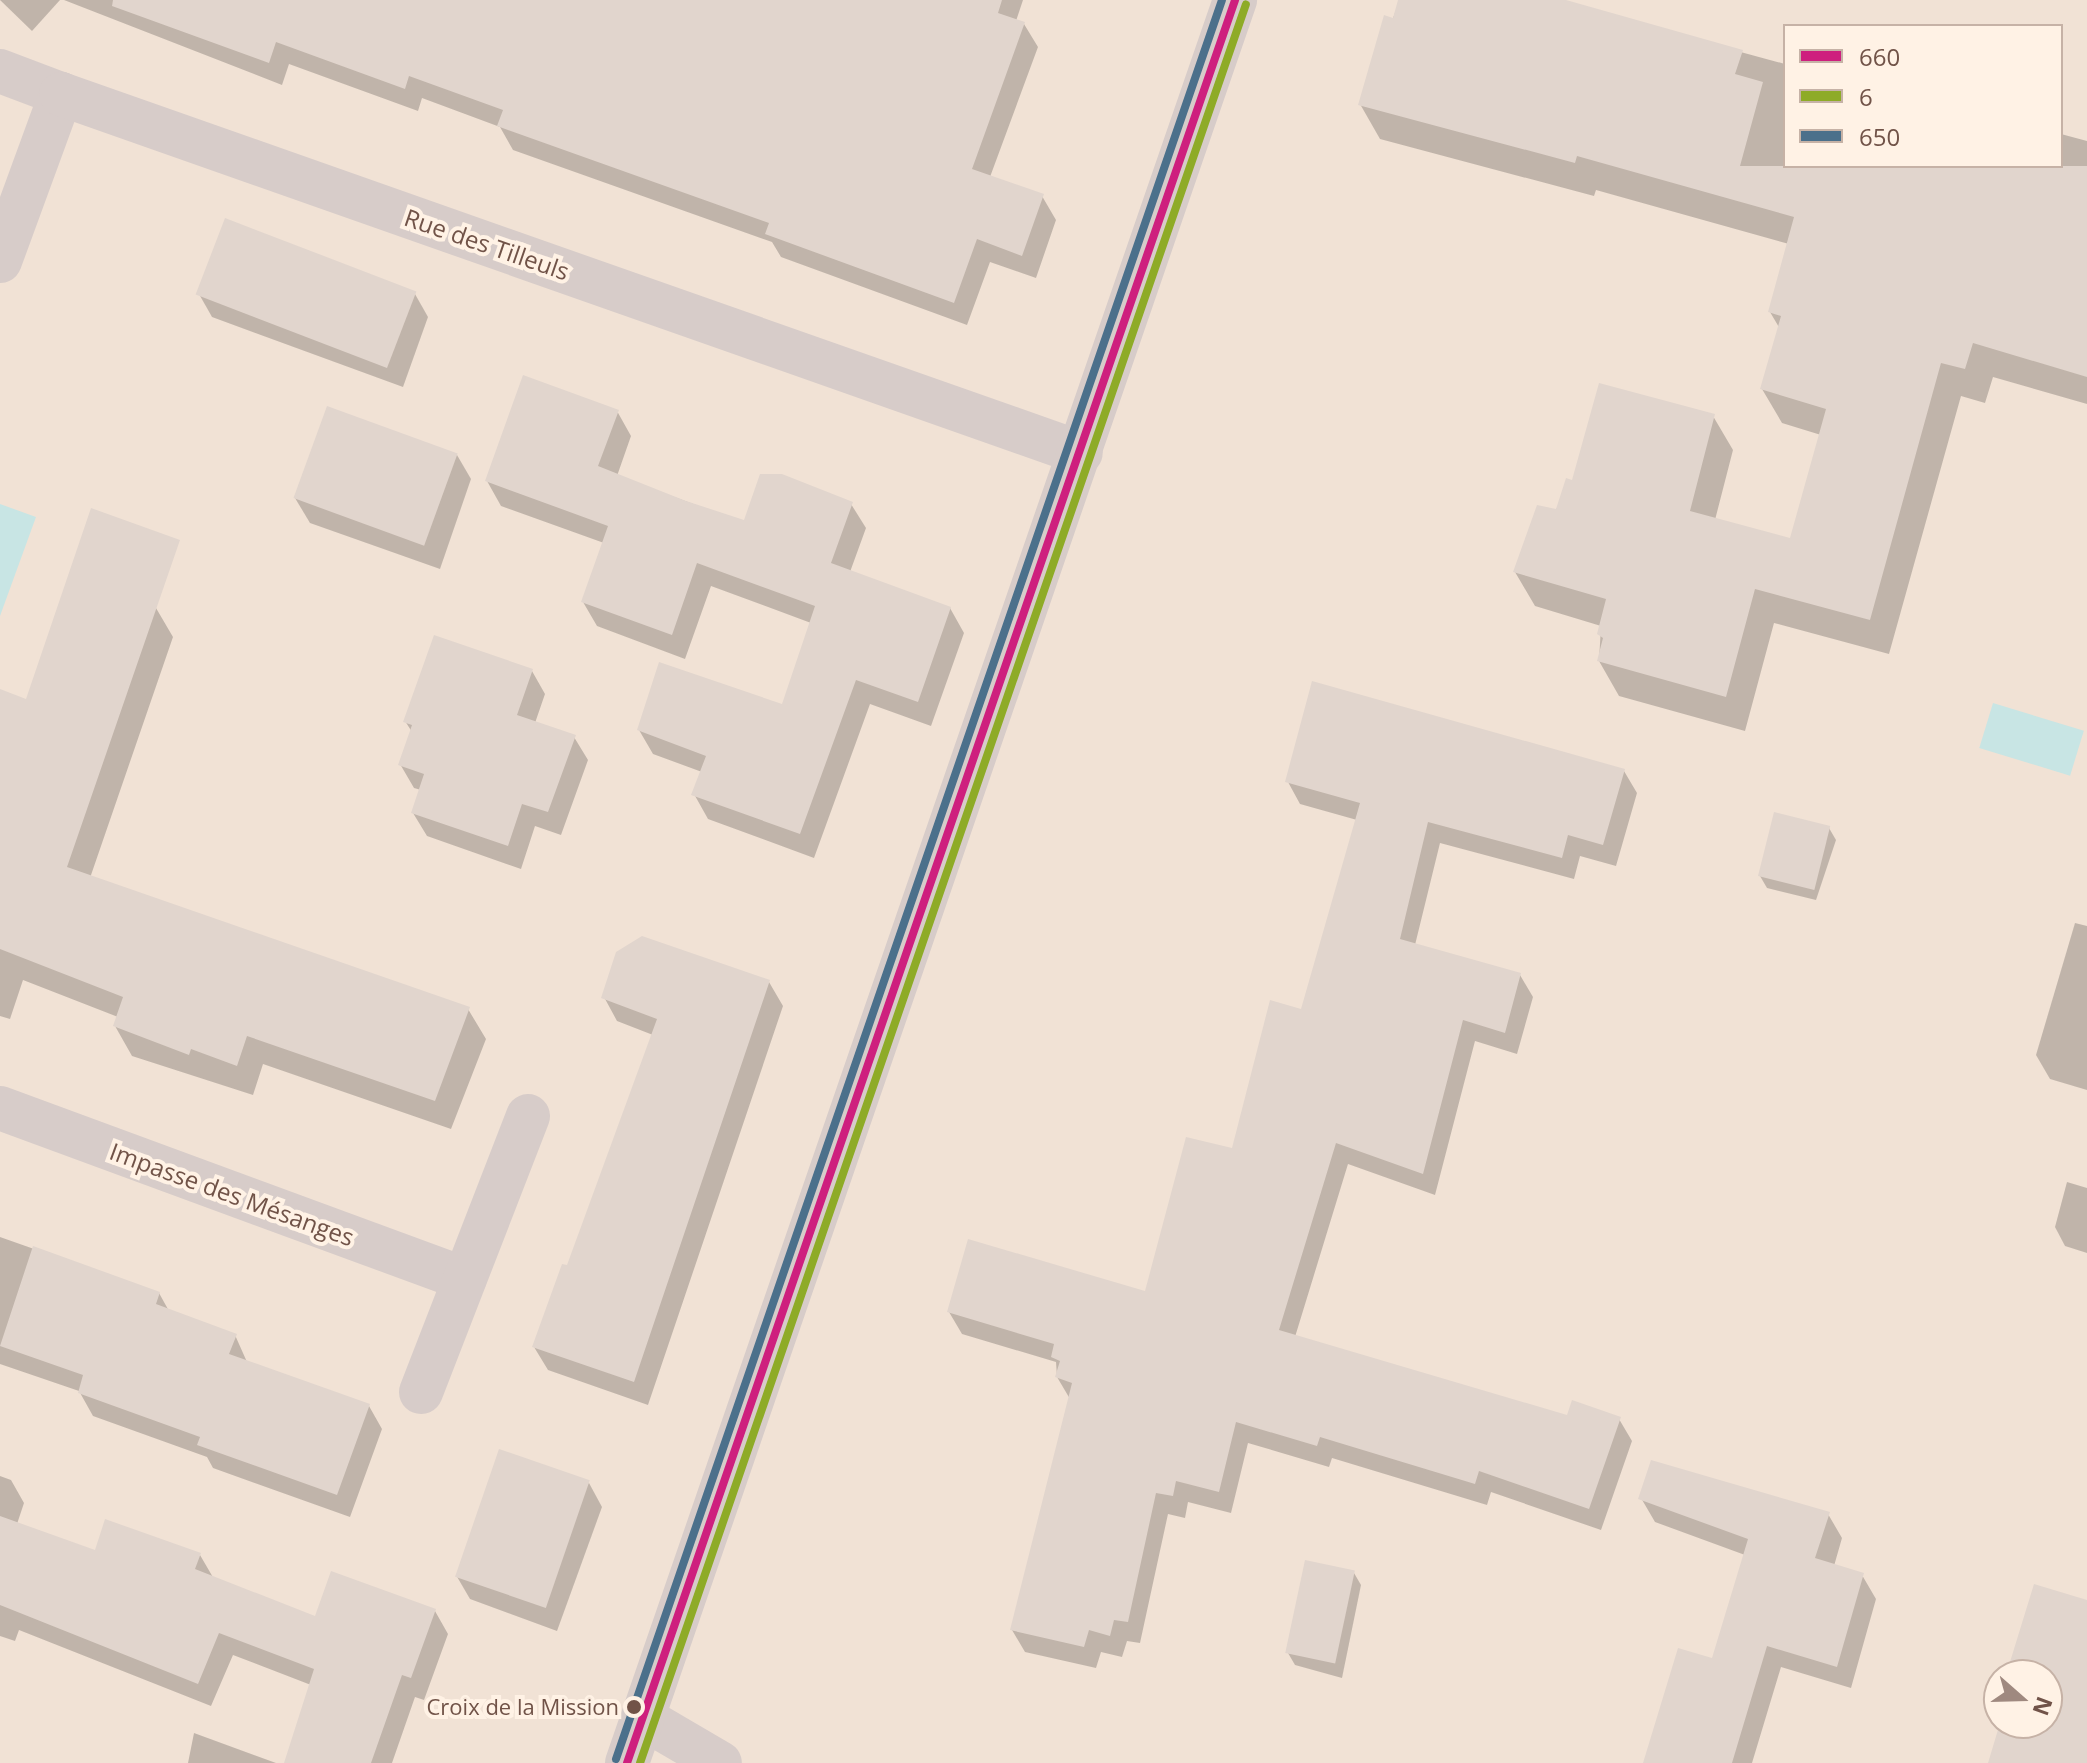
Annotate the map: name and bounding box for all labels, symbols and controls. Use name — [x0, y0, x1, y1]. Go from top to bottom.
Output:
legend — [1783, 24, 2063, 168]
text: 660 — [1859, 40, 1900, 73]
text: 6 — [1859, 80, 1873, 113]
text: 650 — [1859, 120, 1900, 153]
street label: Rue des Tilleuls — [401, 202, 573, 286]
street label: Impasse des Mésanges — [106, 1136, 358, 1252]
north arrow — [1983, 1659, 2063, 1739]
text: N — [2027, 1693, 2061, 1720]
place label: Croix de la Mission — [427, 1694, 619, 1720]
marker: Croix de la Mission — [626, 1699, 642, 1715]

